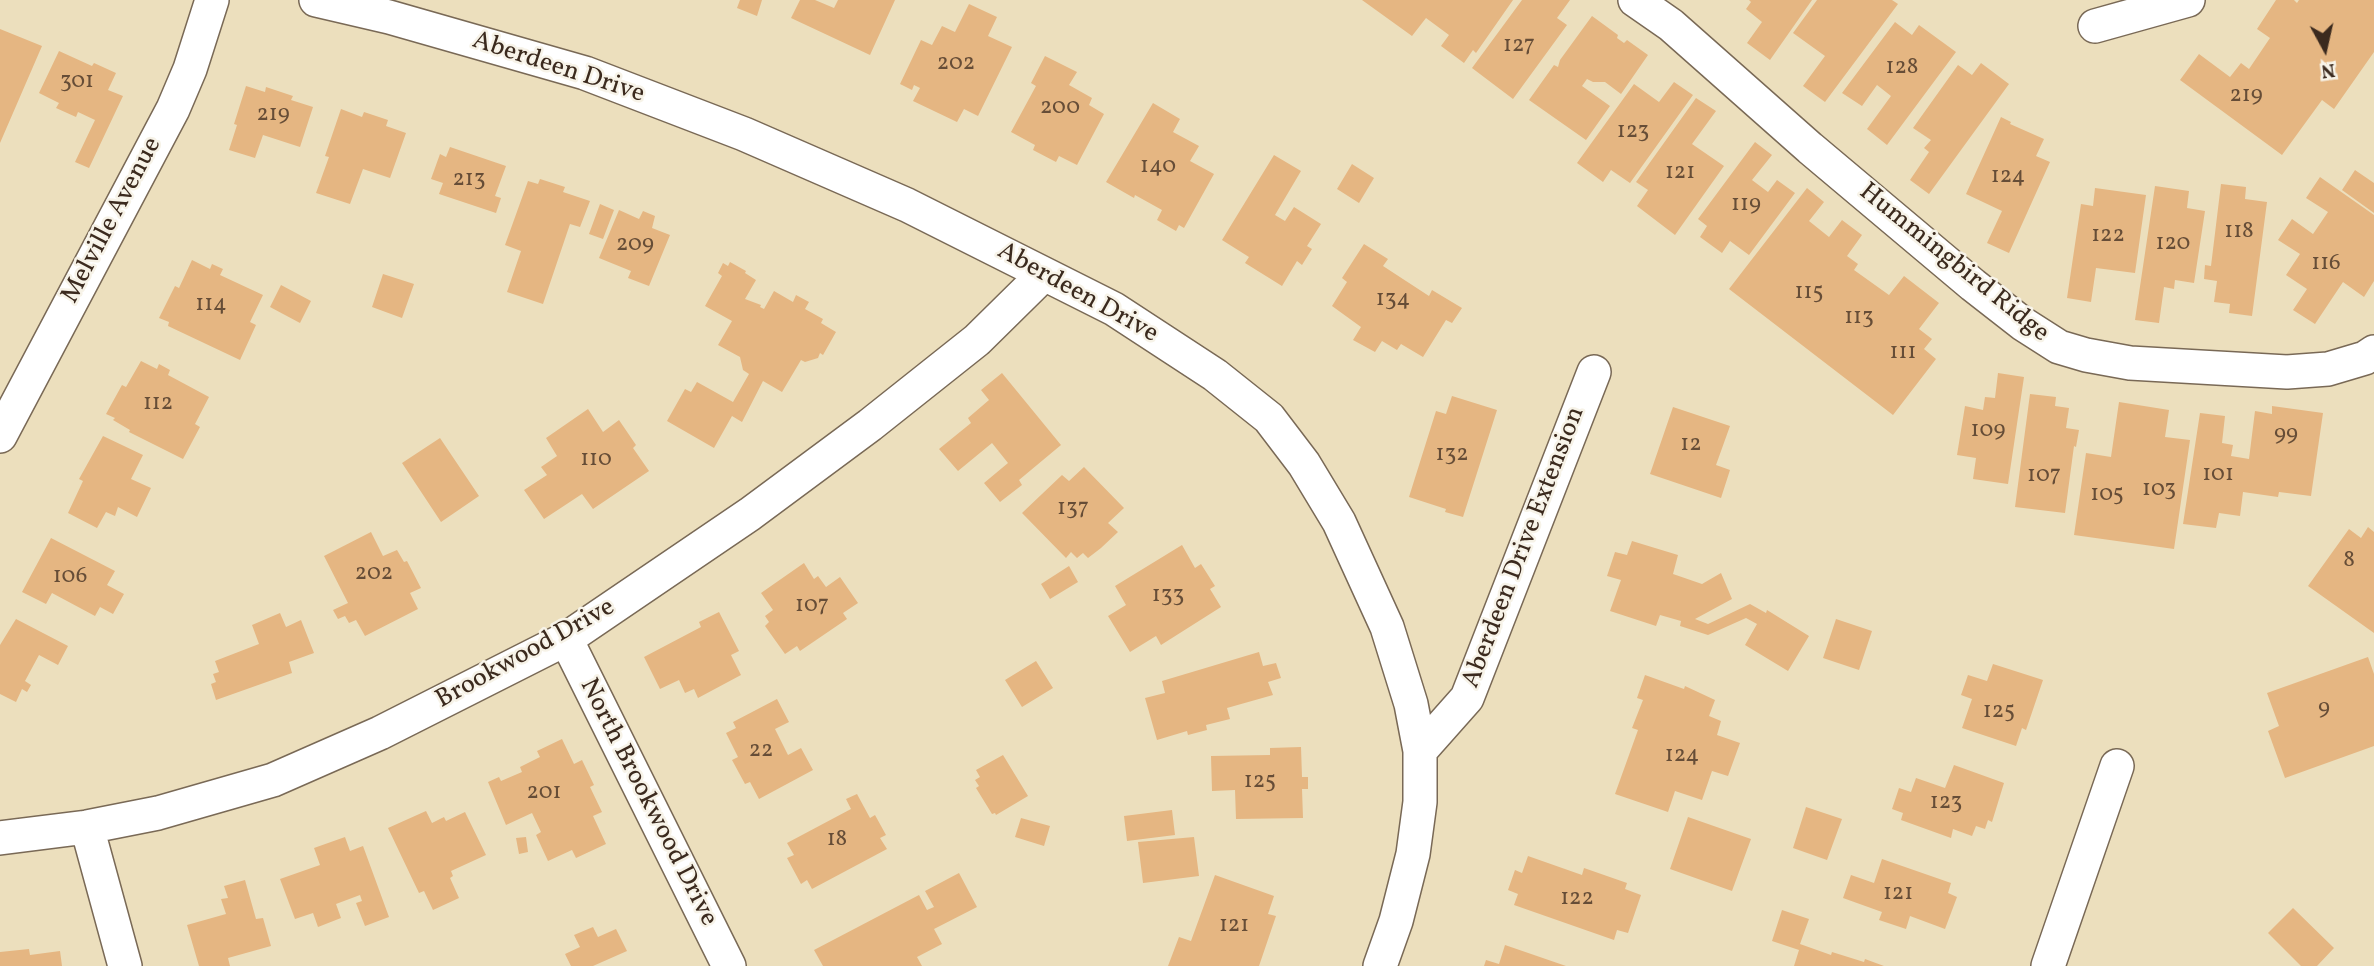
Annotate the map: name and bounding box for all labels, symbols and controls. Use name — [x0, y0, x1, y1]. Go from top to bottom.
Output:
north arrow — [2290, 14, 2360, 84]
street label: Aberdeen Drive — [468, 26, 648, 112]
house number: 127 — [1503, 33, 1535, 61]
house number: 202 — [937, 51, 975, 79]
house number: 128 — [1886, 55, 1918, 83]
text: N — [2319, 56, 2337, 84]
house number: 301 — [60, 69, 94, 97]
house number: 219 — [2229, 83, 2263, 111]
house number: 200 — [1040, 95, 1080, 123]
house number: 219 — [256, 102, 290, 130]
house number: 123 — [1617, 119, 1649, 147]
street label: Melville Avenue — [56, 133, 170, 309]
house number: 140 — [1140, 154, 1176, 182]
house number: 121 — [1665, 160, 1695, 188]
house number: 124 — [1991, 164, 2025, 192]
house number: 213 — [452, 167, 486, 195]
street label: Hummingbird Ridge — [1852, 178, 2054, 350]
house number: 119 — [1731, 192, 1761, 220]
house number: 118 — [2224, 219, 2254, 247]
house number: 122 — [2091, 223, 2125, 251]
house number: 120 — [2156, 231, 2190, 259]
house number: 209 — [616, 232, 654, 260]
street label: Aberdeen Drive — [991, 237, 1163, 351]
house number: 116 — [2311, 251, 2341, 279]
house number: 115 — [1795, 280, 1823, 308]
house number: 134 — [1376, 287, 1410, 315]
house number: 114 — [195, 292, 227, 320]
house number: 113 — [1844, 305, 1874, 333]
house number: 111 — [1890, 340, 1916, 368]
house number: 112 — [143, 391, 173, 419]
street label: Aberdeen Drive Extension — [1457, 403, 1593, 693]
house number: 109 — [1971, 418, 2005, 446]
house number: 99 — [2274, 422, 2298, 450]
house number: 12 — [1680, 432, 1702, 460]
house number: 132 — [1435, 442, 1469, 470]
house number: 110 — [580, 447, 612, 475]
house number: 101 — [2202, 462, 2234, 490]
house number: 107 — [2027, 463, 2061, 491]
house number: 103 — [2142, 477, 2176, 505]
house number: 105 — [2090, 482, 2124, 510]
house number: 137 — [1057, 496, 1089, 524]
house number: 8 — [2343, 548, 2355, 576]
house number: 202 — [355, 561, 393, 589]
house number: 106 — [53, 564, 87, 592]
house number: 133 — [1152, 583, 1184, 611]
street label: Brookwood Drive — [431, 593, 621, 717]
house number: 107 — [795, 593, 829, 621]
street label: North Brookwood Drive — [571, 674, 723, 932]
house number: 9 — [2318, 696, 2330, 724]
house number: 125 — [1983, 699, 2015, 727]
house number: 22 — [749, 738, 773, 766]
house number: 124 — [1665, 743, 1699, 771]
house number: 125 — [1244, 769, 1276, 797]
house number: 201 — [527, 780, 561, 808]
house number: 123 — [1930, 790, 1962, 818]
house number: 18 — [827, 827, 847, 855]
house number: 121 — [1883, 881, 1913, 909]
house number: 122 — [1560, 886, 1594, 914]
house number: 121 — [1219, 913, 1249, 941]

